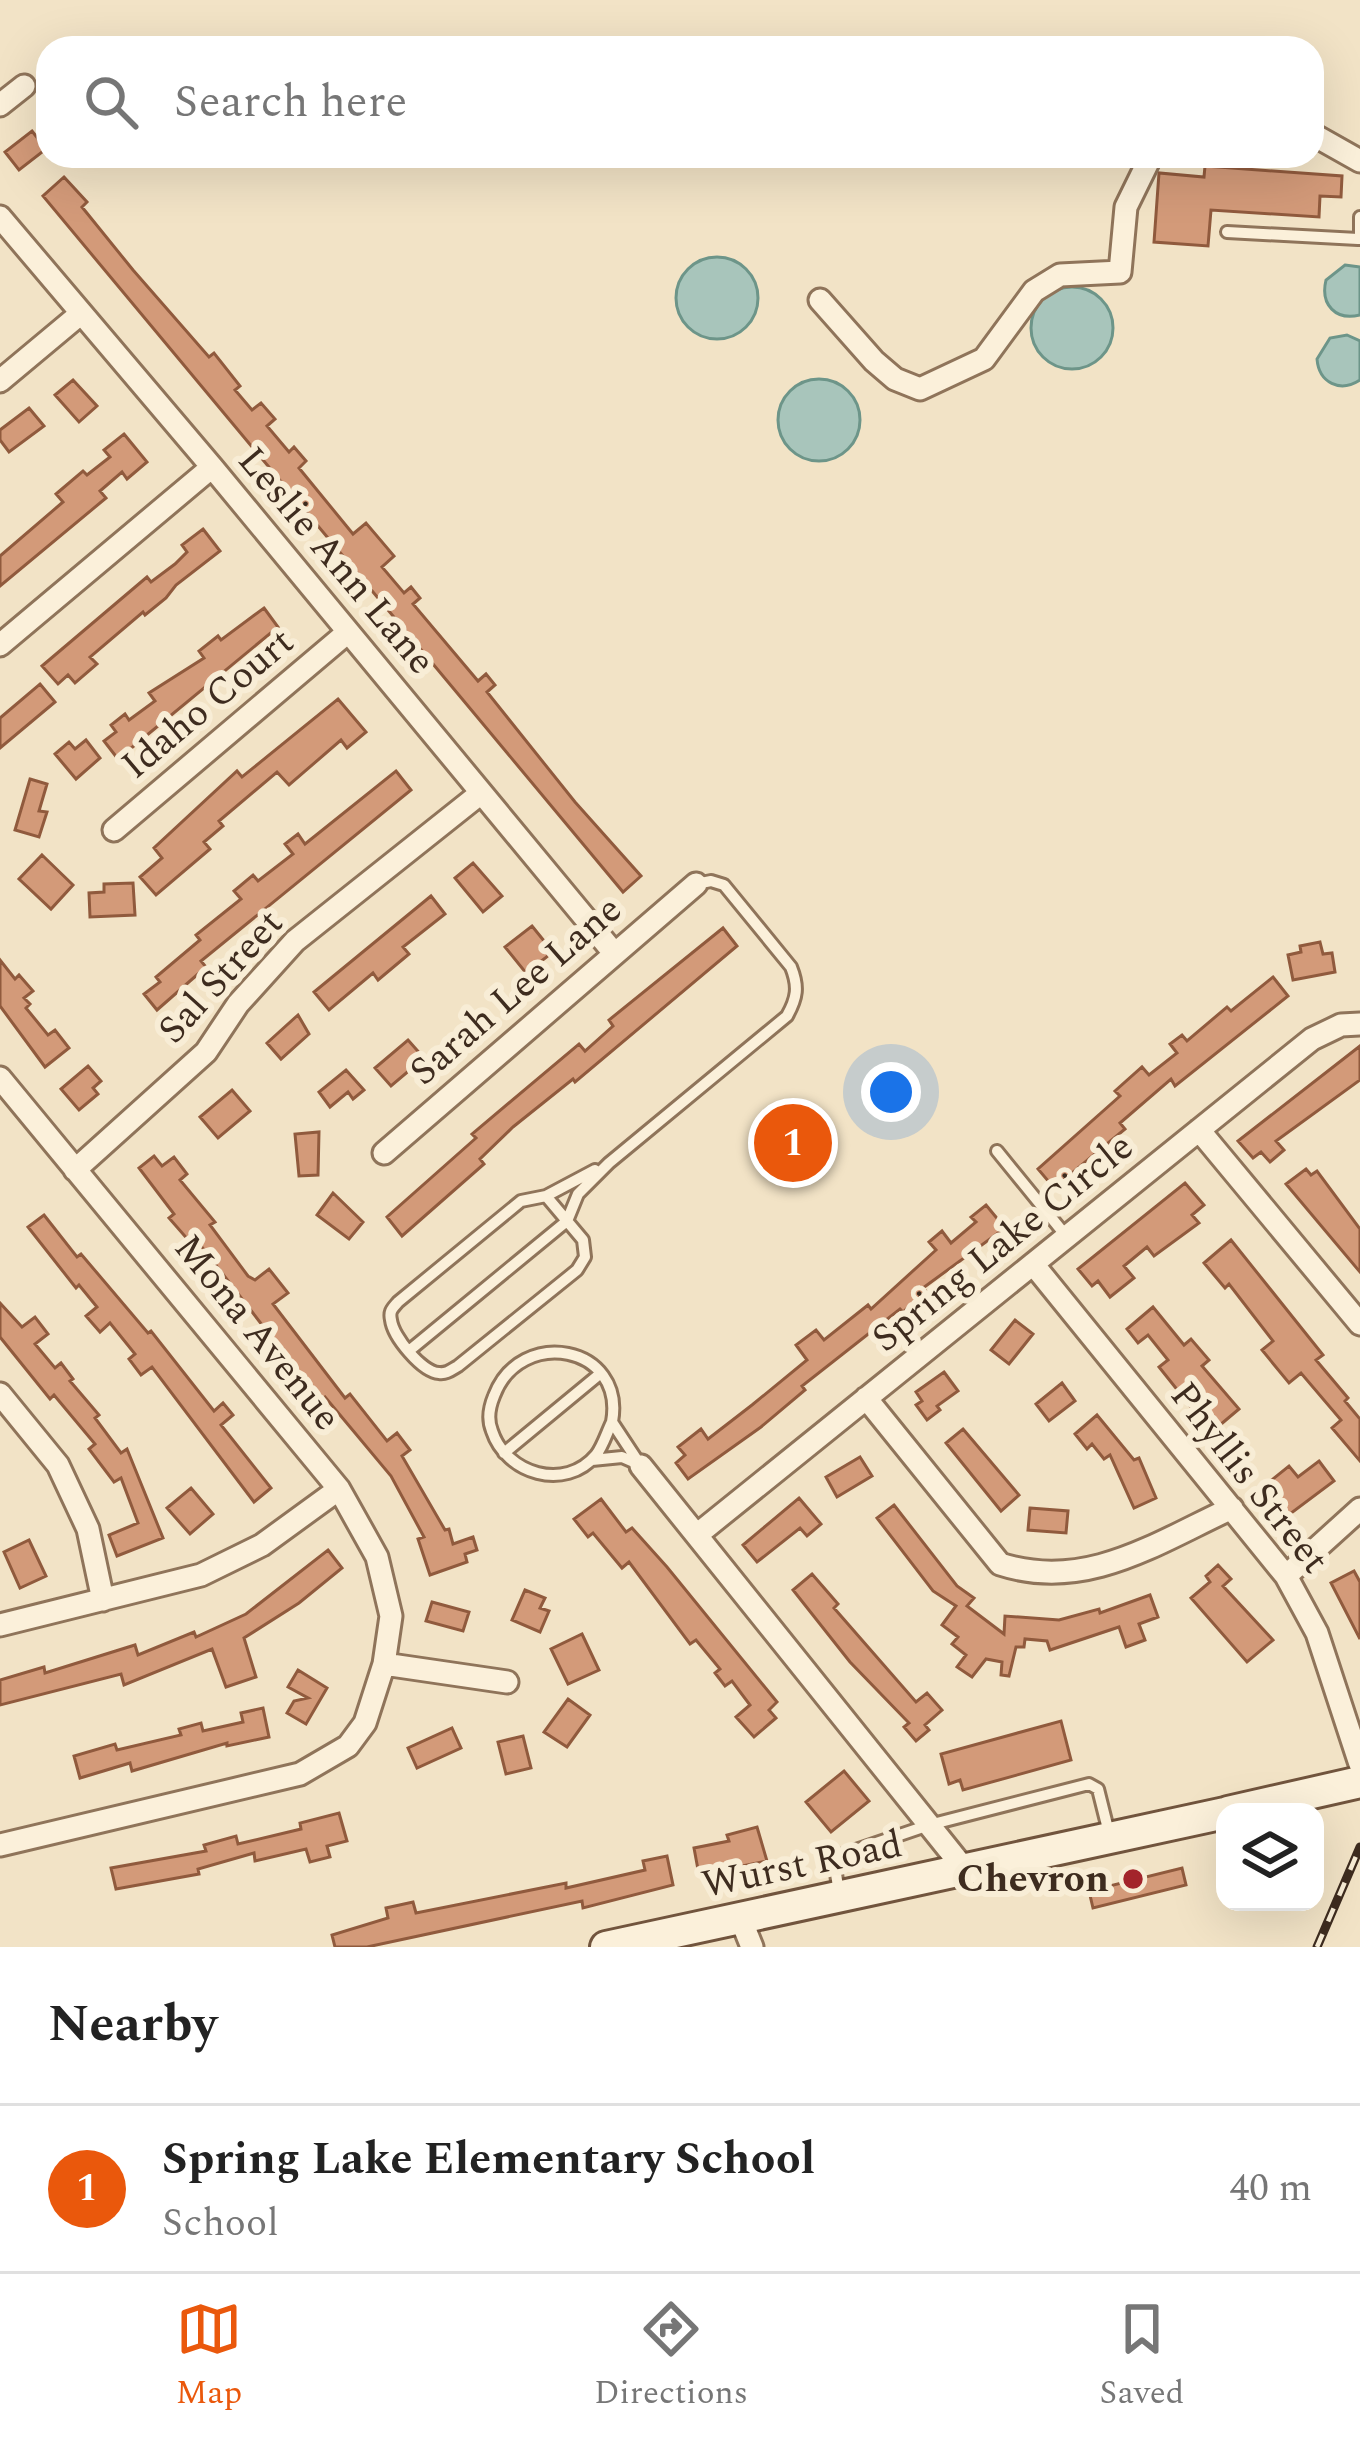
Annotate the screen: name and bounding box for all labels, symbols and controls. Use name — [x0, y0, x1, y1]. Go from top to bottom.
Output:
search box — [36, 36, 1324, 168]
text: Search here — [174, 68, 407, 137]
icon: search — [78, 69, 144, 135]
street label: Leslie Ann Lane — [223, 434, 449, 688]
street label: Idaho Court — [109, 614, 307, 794]
street label: Sarah Lee Lane — [397, 882, 635, 1100]
street label: Sal Street — [144, 896, 298, 1058]
your location — [861, 1062, 921, 1122]
pin: 1 — [754, 1098, 832, 1188]
street label: Spring Lake Circle — [859, 1119, 1147, 1367]
street label: Mona Avenue — [159, 1222, 355, 1444]
street label: Phyllis Street — [1155, 1369, 1343, 1587]
map controls — [1216, 1803, 1324, 1911]
button: layers — [1216, 1803, 1324, 1911]
street label: Wurst Road — [697, 1815, 907, 1915]
place label: Chevron — [957, 1850, 1109, 1909]
marker: Chevron — [1120, 1866, 1146, 1892]
text: Nearby — [48, 1986, 217, 2064]
text: Spring Lake Elementary School — [162, 2125, 815, 2194]
text: 1 — [76, 2159, 98, 2218]
text: 40 m — [1230, 2159, 1312, 2218]
text: School — [162, 2194, 279, 2253]
tab: Map — [176, 2296, 242, 2418]
tab: Directions — [594, 2296, 748, 2418]
tab: Saved — [1100, 2296, 1184, 2418]

